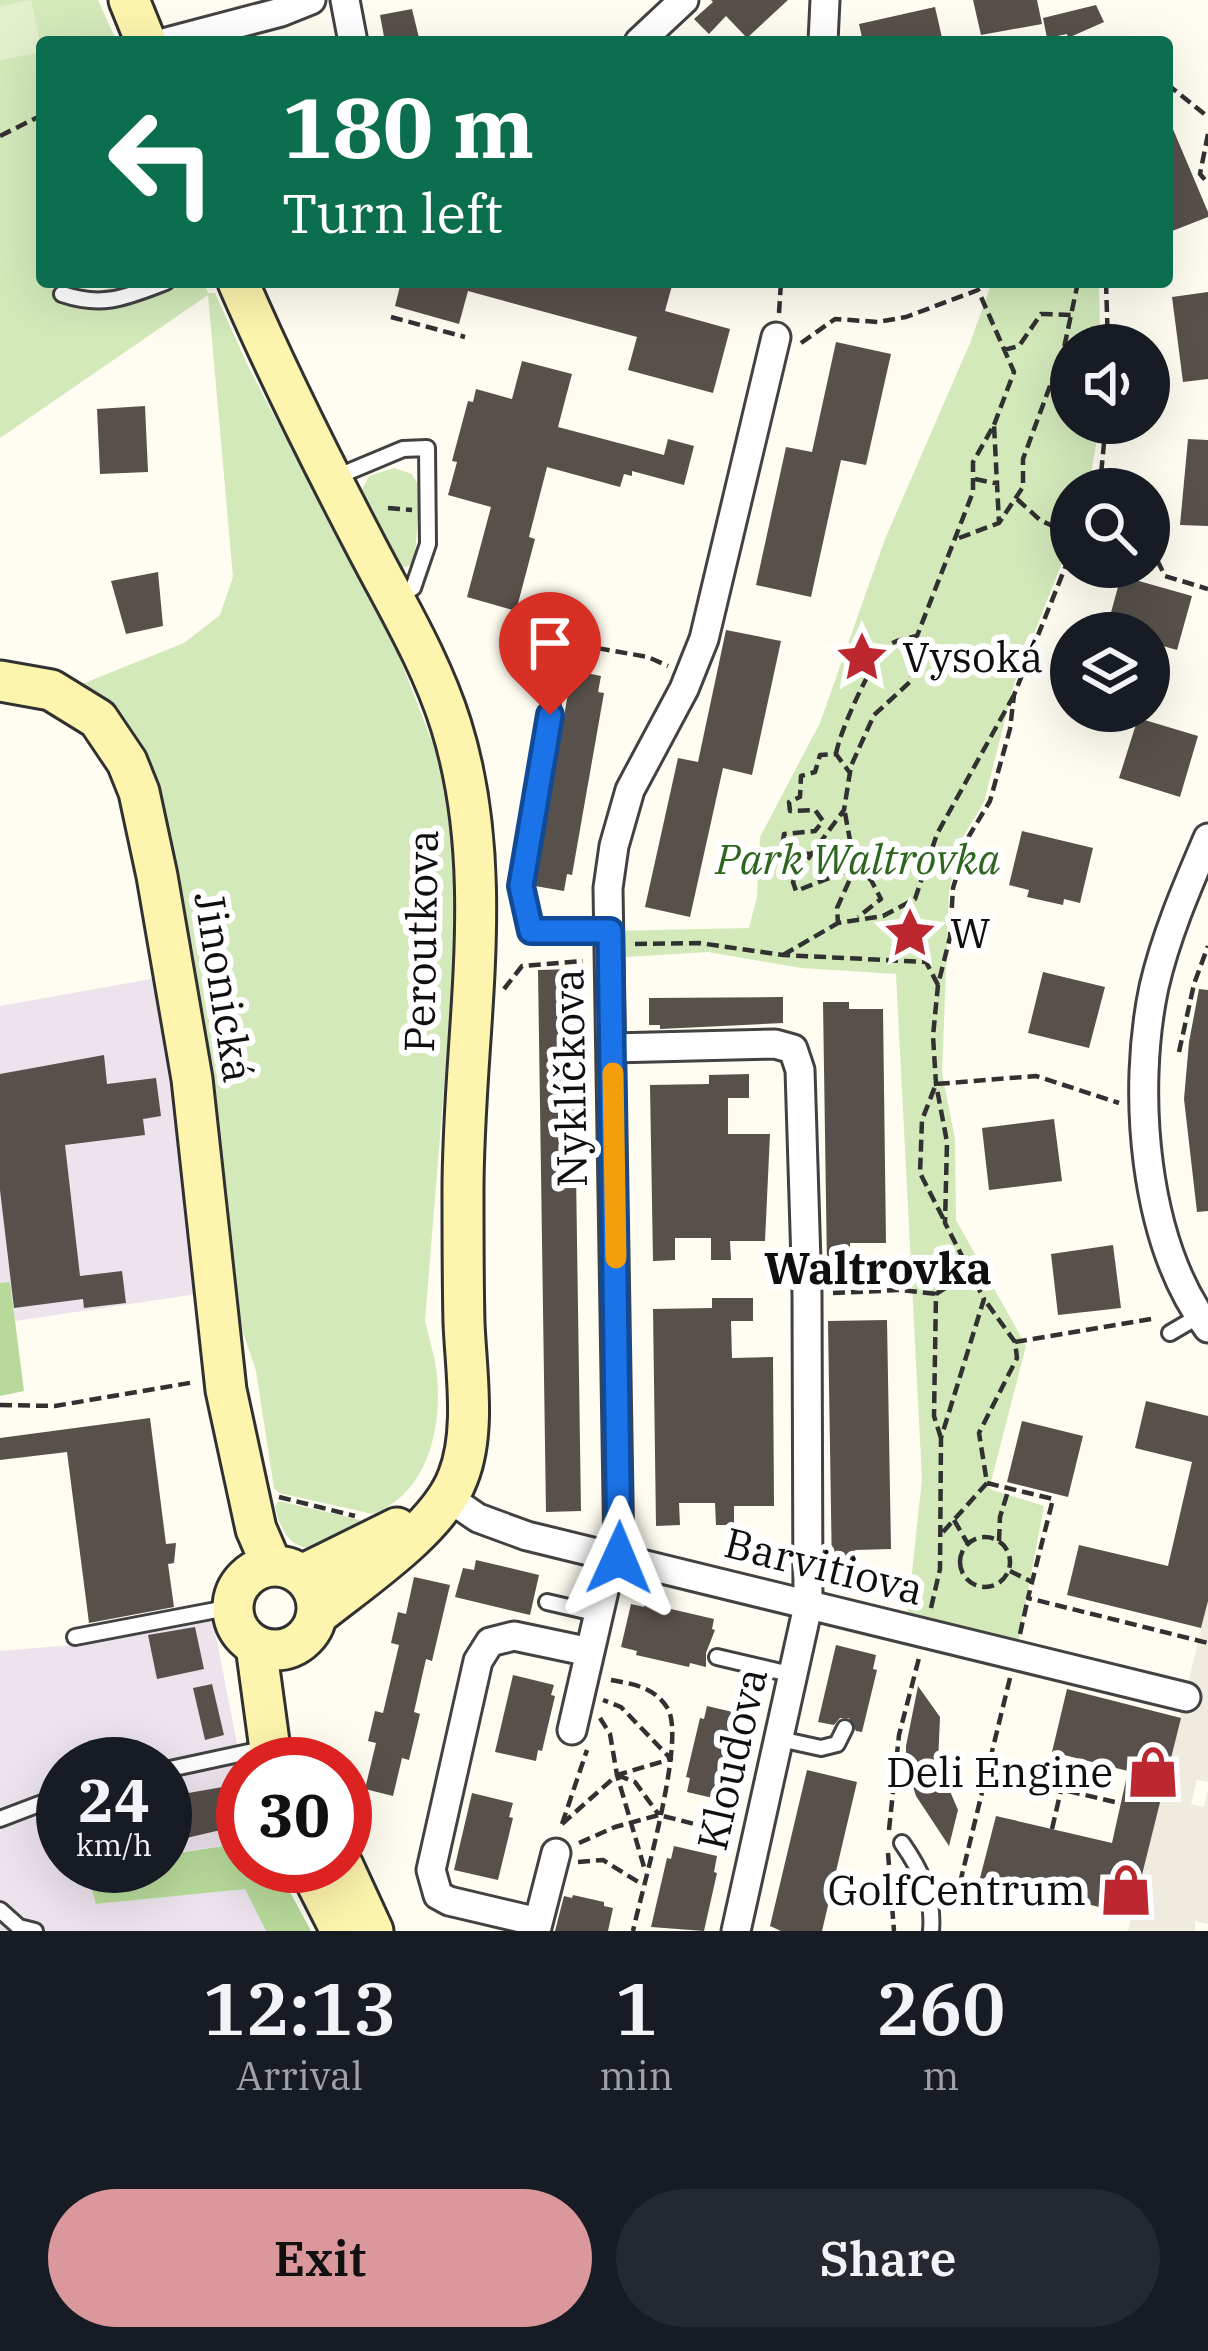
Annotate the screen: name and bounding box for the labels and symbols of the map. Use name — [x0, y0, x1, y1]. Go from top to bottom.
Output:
pin — [499, 592, 601, 715]
place icon: Vysoká — [833, 628, 891, 686]
place label: Vysoká — [902, 629, 1043, 684]
street label: Peroutkova — [391, 829, 450, 1053]
park label: Park Waltrovka — [715, 831, 1001, 886]
street label: Jinonická — [182, 888, 267, 1086]
place icon: W — [881, 904, 939, 962]
place label: W — [950, 905, 991, 960]
street label: Nyklíčkova — [540, 968, 599, 1188]
district label: Waltrovka — [764, 1238, 992, 1296]
position arrow — [556, 1495, 682, 1621]
street label: Barvitiova — [719, 1514, 929, 1617]
street label: Kloudova — [684, 1662, 779, 1855]
speed limit sign: 30 — [216, 1737, 372, 1893]
shop icon: Deli Engine — [1124, 1743, 1182, 1801]
place label: Deli Engine — [886, 1744, 1113, 1799]
shop icon: GolfCentrum — [1097, 1861, 1155, 1919]
place label: GolfCentrum — [828, 1862, 1086, 1917]

